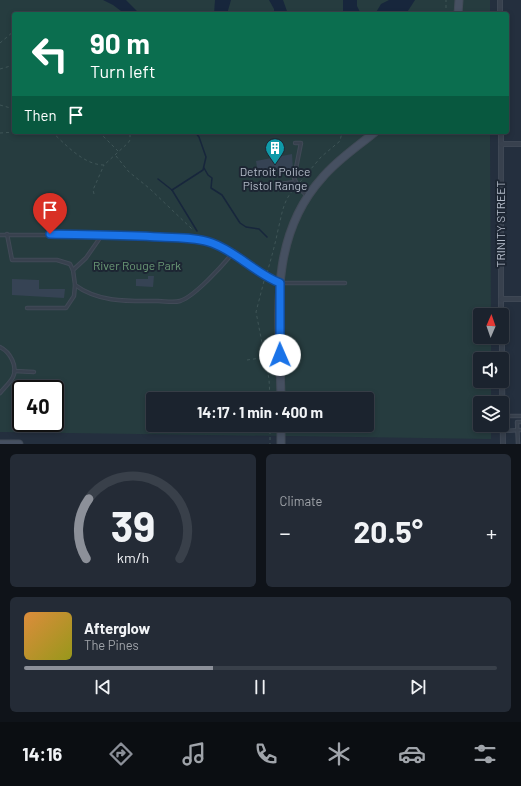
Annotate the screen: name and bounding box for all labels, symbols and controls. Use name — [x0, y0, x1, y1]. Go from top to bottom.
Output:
text: 90 m — [90, 26, 150, 60]
icon: left — [24, 28, 76, 80]
text: Turn left — [90, 60, 156, 82]
icon: arrive — [65, 104, 87, 126]
text: Then — [24, 106, 57, 124]
building icon: Detroit Police Pistol Range — [264, 137, 286, 165]
place label: Detroit Police Pistol Range — [240, 164, 310, 192]
street label: TRINITY STREET — [493, 180, 507, 267]
pin — [33, 193, 67, 234]
icon: arrive — [39, 199, 61, 221]
park label: River Rouge Park — [93, 258, 181, 272]
north arrow — [473, 308, 509, 344]
map controls — [473, 308, 509, 432]
position arrow — [259, 334, 301, 376]
button: sound — [473, 352, 509, 388]
speed limit sign: 40 — [12, 380, 64, 432]
button: layers — [473, 396, 509, 432]
text: 14:17 · 1 min · 400 m — [197, 403, 323, 421]
text: Climate — [280, 493, 323, 509]
text: 39 — [110, 499, 155, 549]
text: 20.5° — [354, 513, 423, 549]
text: − — [280, 519, 291, 545]
text: + — [486, 519, 497, 545]
text: km/h — [117, 548, 149, 565]
text: Afterglow — [84, 619, 150, 637]
text: The Pines — [84, 637, 139, 653]
icon: previous — [92, 676, 114, 698]
icon: pause — [249, 676, 271, 698]
icon: next — [407, 676, 429, 698]
icon: directions — [107, 740, 135, 768]
icon: music — [180, 740, 208, 768]
icon: phone — [252, 740, 280, 768]
icon: climate — [325, 740, 353, 768]
icon: car — [398, 740, 426, 768]
icon: filters — [471, 740, 499, 768]
text: 14:16 — [22, 743, 62, 765]

